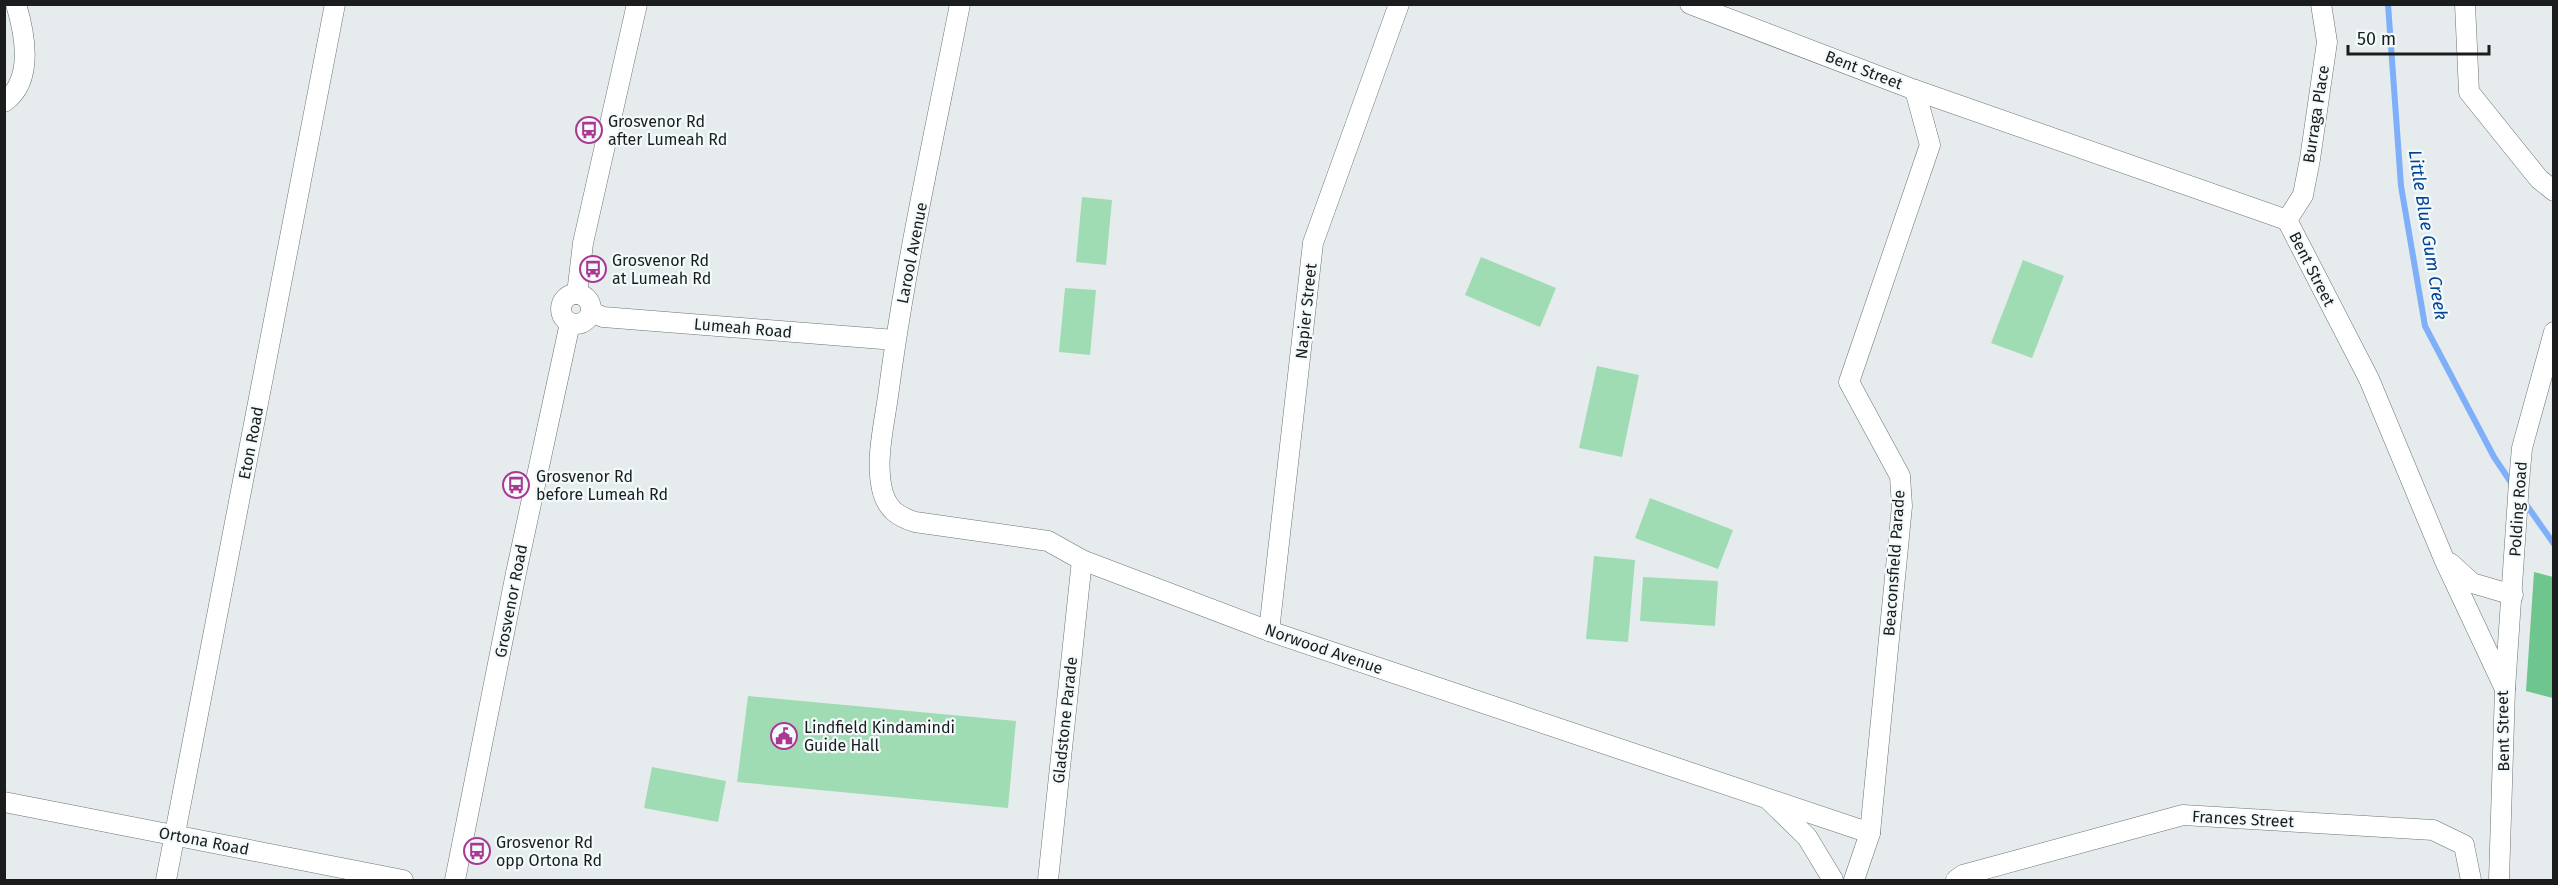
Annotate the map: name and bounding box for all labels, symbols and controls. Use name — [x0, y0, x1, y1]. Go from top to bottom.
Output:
scale bar — [2348, 18, 2489, 56]
text: 50 m — [2357, 28, 2396, 50]
street label: Bent Street — [1823, 47, 1906, 94]
street label: Burraga Place — [2299, 64, 2333, 164]
place label: Grosvenor Rd after Lumeah Rd — [608, 112, 727, 149]
bus stop icon: Grosvenor Rd after Lumeah Rd — [574, 115, 604, 145]
water label: Little Blue Gum Creek — [2404, 148, 2452, 322]
street label: Larool Avenue — [893, 201, 931, 305]
street label: Bent Street — [2285, 228, 2339, 310]
place label: Grosvenor Rd at Lumeah Rd — [612, 251, 711, 288]
bus stop icon: Grosvenor Rd at Lumeah Rd — [578, 254, 608, 284]
street label: Napier Street — [1292, 262, 1320, 360]
street label: Lumeah Road — [693, 314, 793, 342]
street label: Eton Road — [235, 405, 267, 481]
street label: Polding Road — [2505, 461, 2531, 557]
place label: Grosvenor Rd before Lumeah Rd — [536, 467, 668, 504]
bus stop icon: Grosvenor Rd before Lumeah Rd — [501, 470, 531, 500]
street label: Beaconsfield Parade — [1879, 489, 1909, 637]
street label: Grosvenor Road — [491, 543, 531, 659]
street label: Norwood Avenue — [1263, 620, 1385, 678]
street label: Gladstone Parade — [1049, 656, 1081, 784]
street label: Bent Street — [2493, 690, 2513, 772]
place label: Lindfield Kindamindi Guide Hall — [804, 718, 955, 755]
public building icon: Lindfield Kindamindi Guide Hall — [769, 721, 799, 751]
street label: Frances Street — [2191, 807, 2295, 831]
street label: Ortona Road — [157, 823, 251, 859]
place label: Grosvenor Rd opp Ortona Rd — [496, 833, 602, 870]
bus stop icon: Grosvenor Rd opp Ortona Rd — [462, 836, 492, 866]

